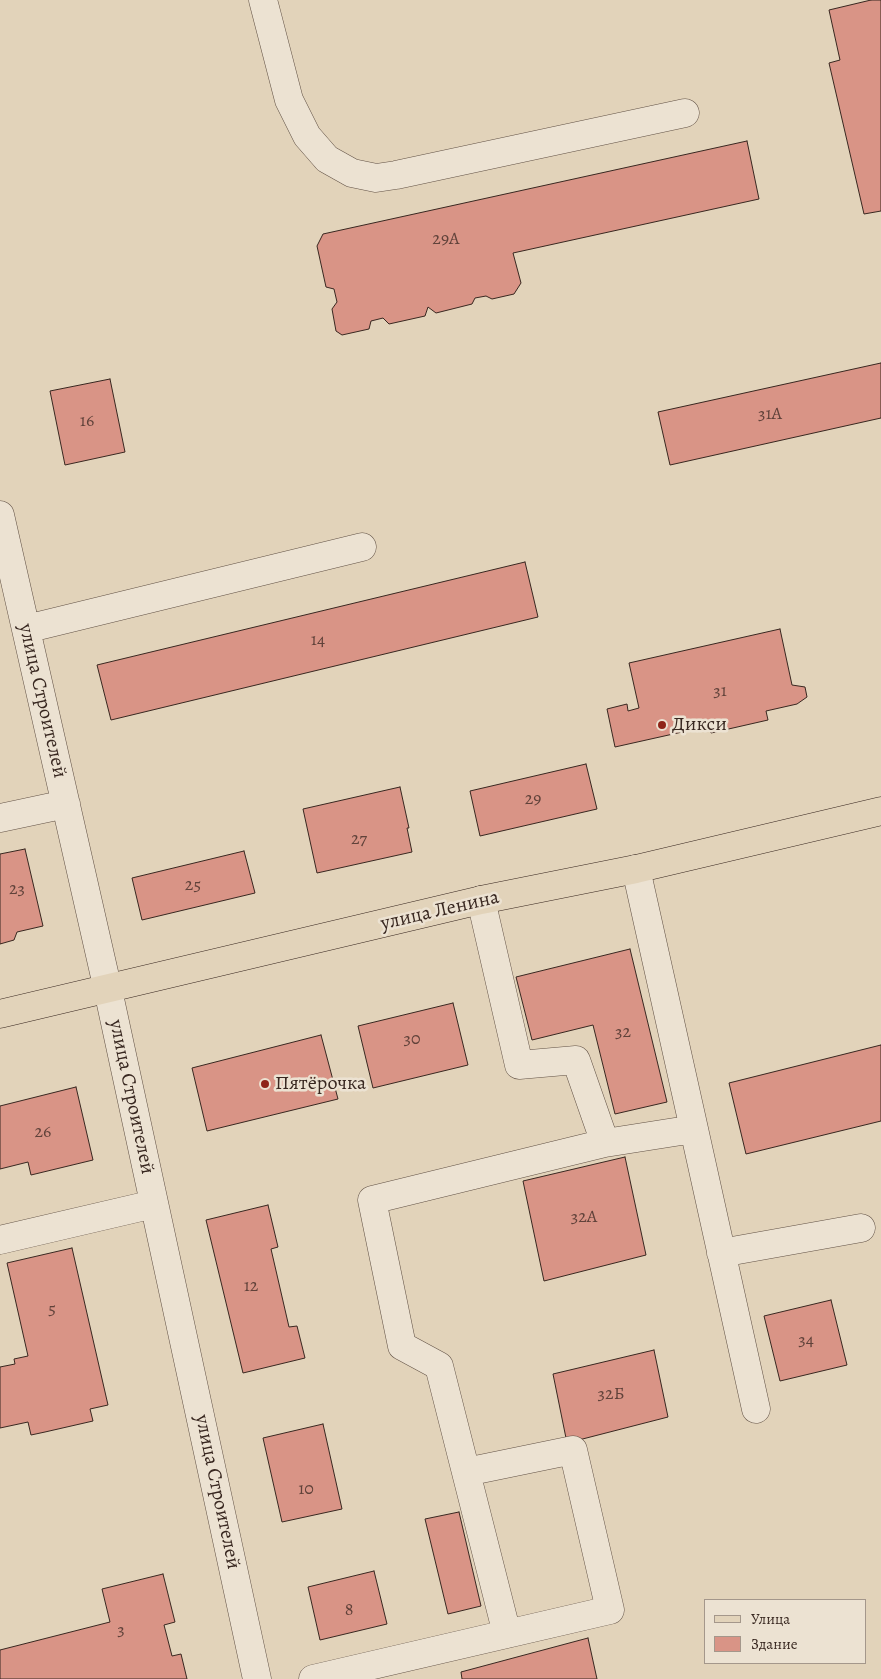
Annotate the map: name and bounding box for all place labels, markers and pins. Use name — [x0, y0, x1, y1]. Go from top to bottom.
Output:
place label: Дикси — [672, 713, 727, 737]
marker: Дикси — [656, 719, 668, 731]
place label: Пятёрочка — [275, 1072, 366, 1096]
marker: Пятёрочка — [259, 1078, 271, 1090]

